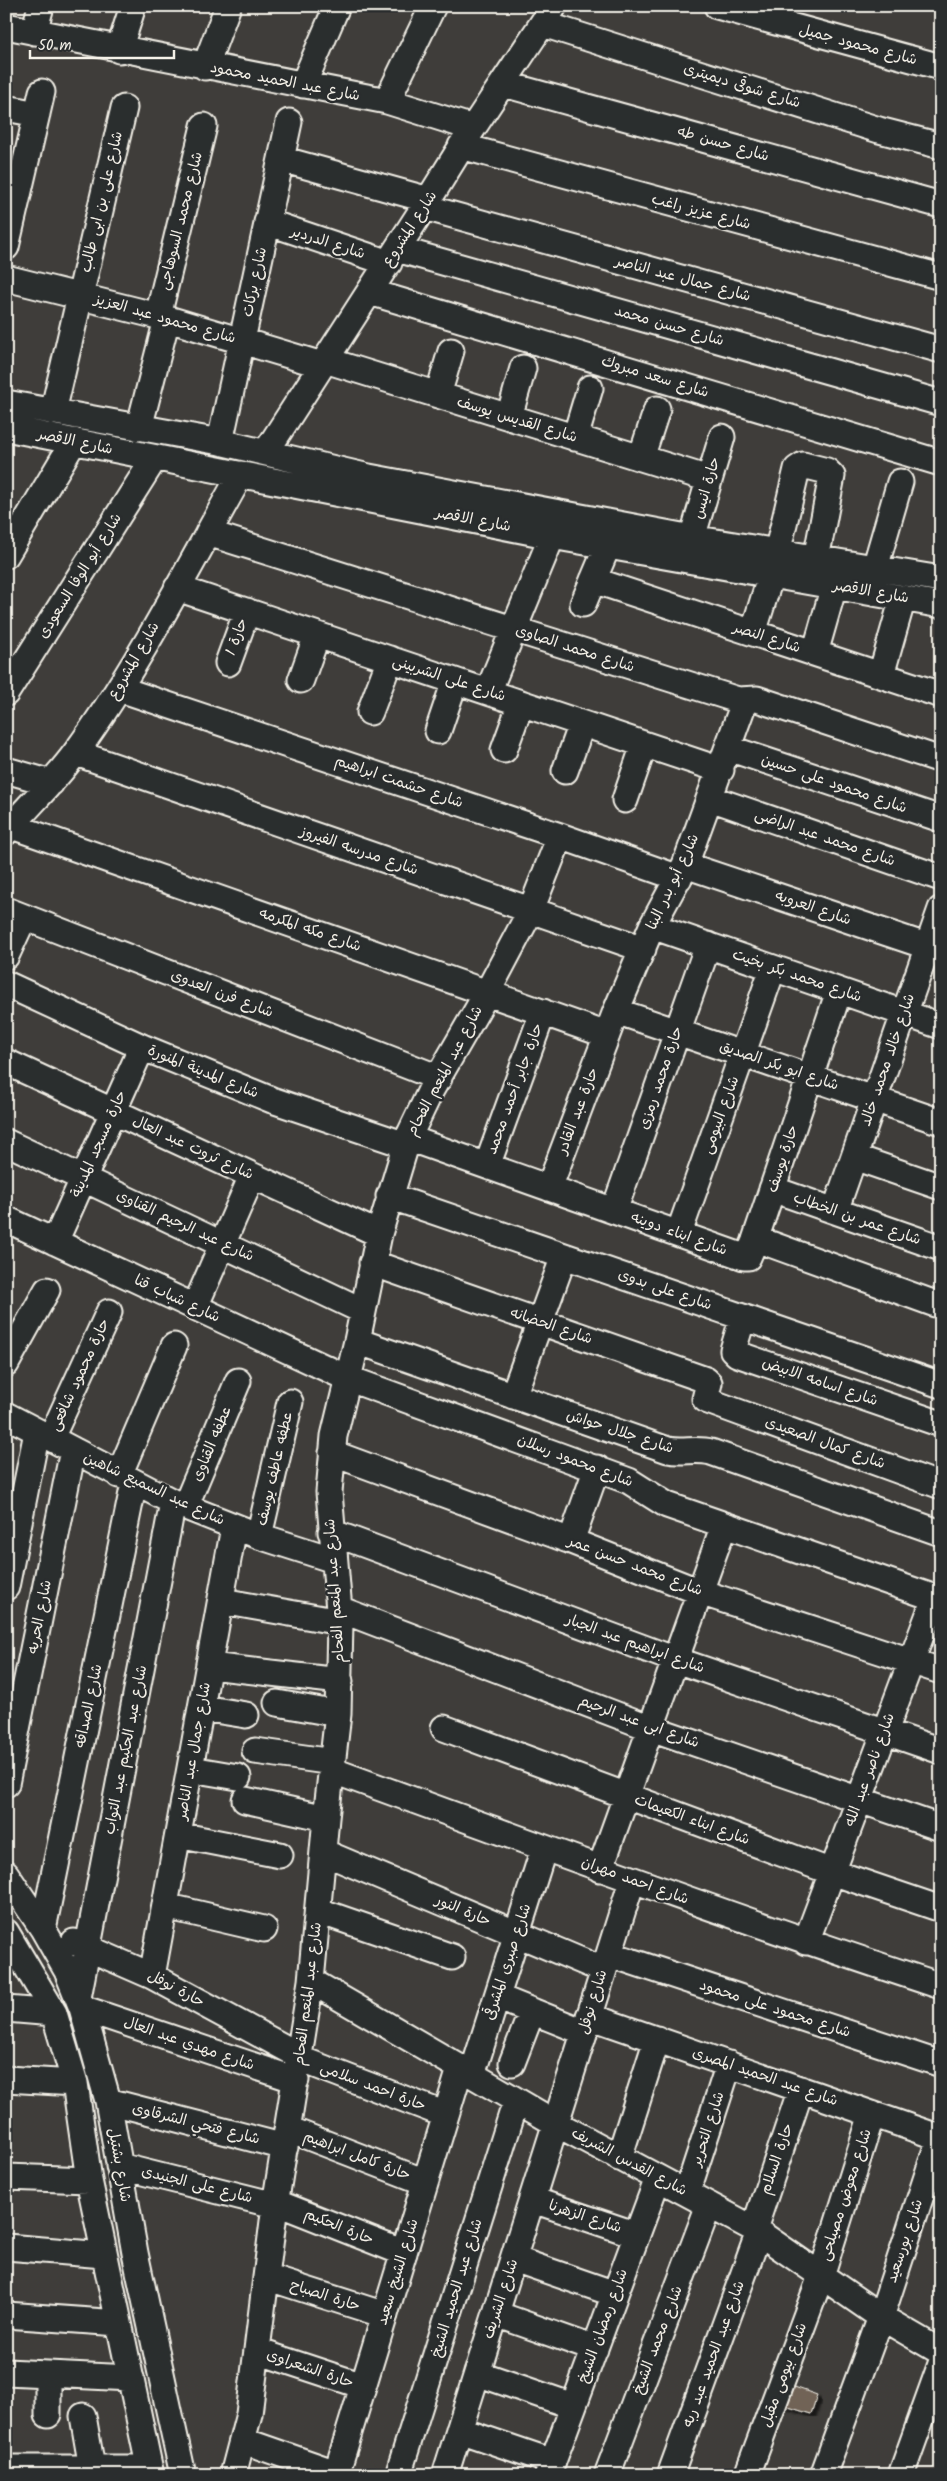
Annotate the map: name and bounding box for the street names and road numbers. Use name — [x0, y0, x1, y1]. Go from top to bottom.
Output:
street label: شارع محمود جميل — [796, 18, 920, 72]
street label: شارع عبد الحميد محمود — [208, 56, 362, 108]
street label: شارع شوقى ديميترى — [680, 57, 804, 115]
street label: شارع حسن طه — [674, 119, 772, 169]
street label: شارع على بن ابى طالب — [74, 129, 130, 275]
street label: شارع محمد السوهاجى — [152, 149, 210, 293]
street label: شارع المشروع — [376, 186, 444, 272]
street label: شارع عزيز راغب — [649, 187, 753, 237]
street label: شارع الدردير — [286, 219, 368, 266]
street label: شارع بركات — [236, 245, 274, 319]
street label: شارع جمال عبد الناصر — [612, 249, 753, 309]
street label: شارع محمود عبد العزيز — [89, 287, 239, 351]
street label: شارع حسن محمد — [611, 299, 727, 353]
street label: شارع سعد مبروك — [598, 349, 712, 405]
street label: شارع القديس يوسف — [454, 390, 580, 450]
street label: شارع الاقصر — [34, 422, 115, 462]
street label: حارة انيس — [687, 454, 727, 522]
street label: شارع الاقصر — [432, 501, 513, 539]
street label: شارع أبو الوفا السعودى — [32, 509, 128, 643]
street label: شارع الاقصر — [830, 573, 911, 610]
street label: حارة 1 — [219, 615, 255, 659]
street label: شارع النصر — [728, 615, 804, 660]
street label: شارع المشروع — [102, 617, 166, 705]
street label: شارع محمد الصاوى — [512, 618, 638, 680]
street label: شارع على الشربينى — [389, 649, 509, 709]
street label: شارع محمود على حسين — [758, 748, 910, 820]
street label: شارع حشمت ابراهيم — [332, 749, 466, 815]
street label: شارع محمد عبد الراضى — [752, 803, 898, 873]
street label: شارع مدرسه الفيروز — [296, 819, 421, 882]
street label: شارع أبو بدر البنا — [640, 830, 706, 934]
street label: شارع العروبه — [772, 884, 854, 932]
street label: شارع مكه المكرمه — [256, 901, 364, 959]
street label: شارع محمد بكر بخيت — [729, 943, 865, 1009]
street label: شارع فرن العدوى — [167, 963, 277, 1025]
street label: شارع خالد محمد خالد — [854, 990, 922, 1130]
street label: شارع عبد المنعم الفحام — [400, 1001, 490, 1141]
street label: حارة جابر أحمد محمد — [480, 1020, 550, 1158]
street label: حارة محمد رمزى — [632, 1023, 690, 1133]
street label: شارع ابو بكر الصديق — [716, 1034, 842, 1098]
street label: شارع المدينة المنورة — [144, 1039, 262, 1105]
street label: حارة عبد القادر — [550, 1064, 606, 1159]
street label: شارع البيومى — [696, 1073, 746, 1157]
street label: حارة مسجد المدينة — [65, 1087, 133, 1201]
street label: شارع ثروت عبد العال — [128, 1109, 258, 1187]
street label: حارة يوسف — [761, 1122, 805, 1196]
street label: شارع عبد الرحيم القناوى — [112, 1183, 258, 1269]
street label: شارع عمر بن الخطاب — [790, 1186, 924, 1252]
street label: شارع ابناء دوينه — [627, 1205, 731, 1263]
street label: شارع على بدوى — [615, 1263, 715, 1317]
street label: شارع شباب قنا — [130, 1269, 224, 1329]
street label: شارع الحضانه — [506, 1301, 596, 1351]
street label: حارة محمود شافعى — [43, 1315, 117, 1435]
street label: شارع اسامه الابيض — [759, 1351, 881, 1413]
street label: عطفه القناوى — [185, 1403, 239, 1485]
street label: شارع جلال حواش — [563, 1403, 677, 1461]
street label: عطفه عاطف يوسف — [250, 1410, 300, 1528]
street label: شارع كمال الصعيدى — [761, 1410, 889, 1476]
street label: شارع محمود رسلان — [514, 1428, 636, 1494]
street label: شارع عبد السميع شاهين — [79, 1446, 229, 1532]
street label: شارع عبد المنعم الفحام — [318, 1518, 352, 1664]
street label: شارع محمد حسن عمر — [562, 1528, 706, 1603]
street label: شارع الحريه — [21, 1578, 59, 1656]
street label: شارع ابراهيم عبد الجبار — [561, 1607, 708, 1680]
street label: شارع الصداقه — [68, 1662, 110, 1750]
street label: شارع عبد الحكيم عبد التواب — [98, 1663, 154, 1837]
street label: شارع جمال عبد الناصر — [170, 1680, 218, 1823]
street label: شارع ابى عبد الرحيم — [575, 1689, 703, 1755]
street label: شارع ناصر عبد الله — [838, 1710, 902, 1830]
street label: شارع ابناء الكعيمات — [631, 1788, 753, 1852]
street label: شارع احمد مهران — [578, 1850, 692, 1912]
street label: حارة النور — [431, 1888, 495, 1933]
street label: شارع صبرى المشرقى — [478, 1900, 538, 2024]
street label: شارع عبد المنعم الفحام — [287, 1921, 329, 2067]
street label: حارة نوفل — [143, 1964, 209, 2014]
street label: شارع نوفل — [572, 1967, 614, 2037]
street label: شارع محمود على محمود — [696, 1973, 854, 2045]
street label: شارع مهدي عبد العال — [120, 2010, 258, 2078]
street label: شارع عبد الحميد المصرى — [689, 2041, 841, 2113]
street label: حارة احمد سلامى — [317, 2056, 429, 2118]
street label: شارع التحرير — [684, 2088, 731, 2171]
street label: شارع فتحي الشرقاوى — [130, 2097, 262, 2151]
street label: حارة السلام — [754, 2120, 800, 2198]
street label: شارع القدس الشريف — [567, 2121, 691, 2203]
street label: حارة كامل ابراهيم — [300, 2125, 414, 2187]
street label: شارع بشتيل — [101, 2126, 137, 2204]
street label: شارع معوض مصيلحى — [813, 2126, 879, 2264]
street label: شارع على الجنيدى — [139, 2160, 255, 2210]
street label: شارع الزهرنا — [545, 2194, 625, 2240]
street label: شارع بورسعيد — [880, 2196, 930, 2286]
street label: حارة الحكيم — [301, 2202, 377, 2252]
street label: شارع الشيخ سعيد — [370, 2216, 426, 2328]
street label: شارع عبد الحميد الشيخ — [424, 2216, 490, 2360]
street label: شارع الشريف — [477, 2256, 525, 2342]
street label: شارع رمضان الشيخ — [571, 2265, 635, 2387]
street label: حارة الصباح — [287, 2273, 363, 2319]
street label: شارع عبد الحميد عبد ربه — [676, 2277, 752, 2431]
street label: شارع محمد الشيخ — [626, 2282, 690, 2398]
street label: شارع بيومى مقبل — [754, 2319, 814, 2431]
street label: حارة الشعراوى — [263, 2343, 357, 2395]

